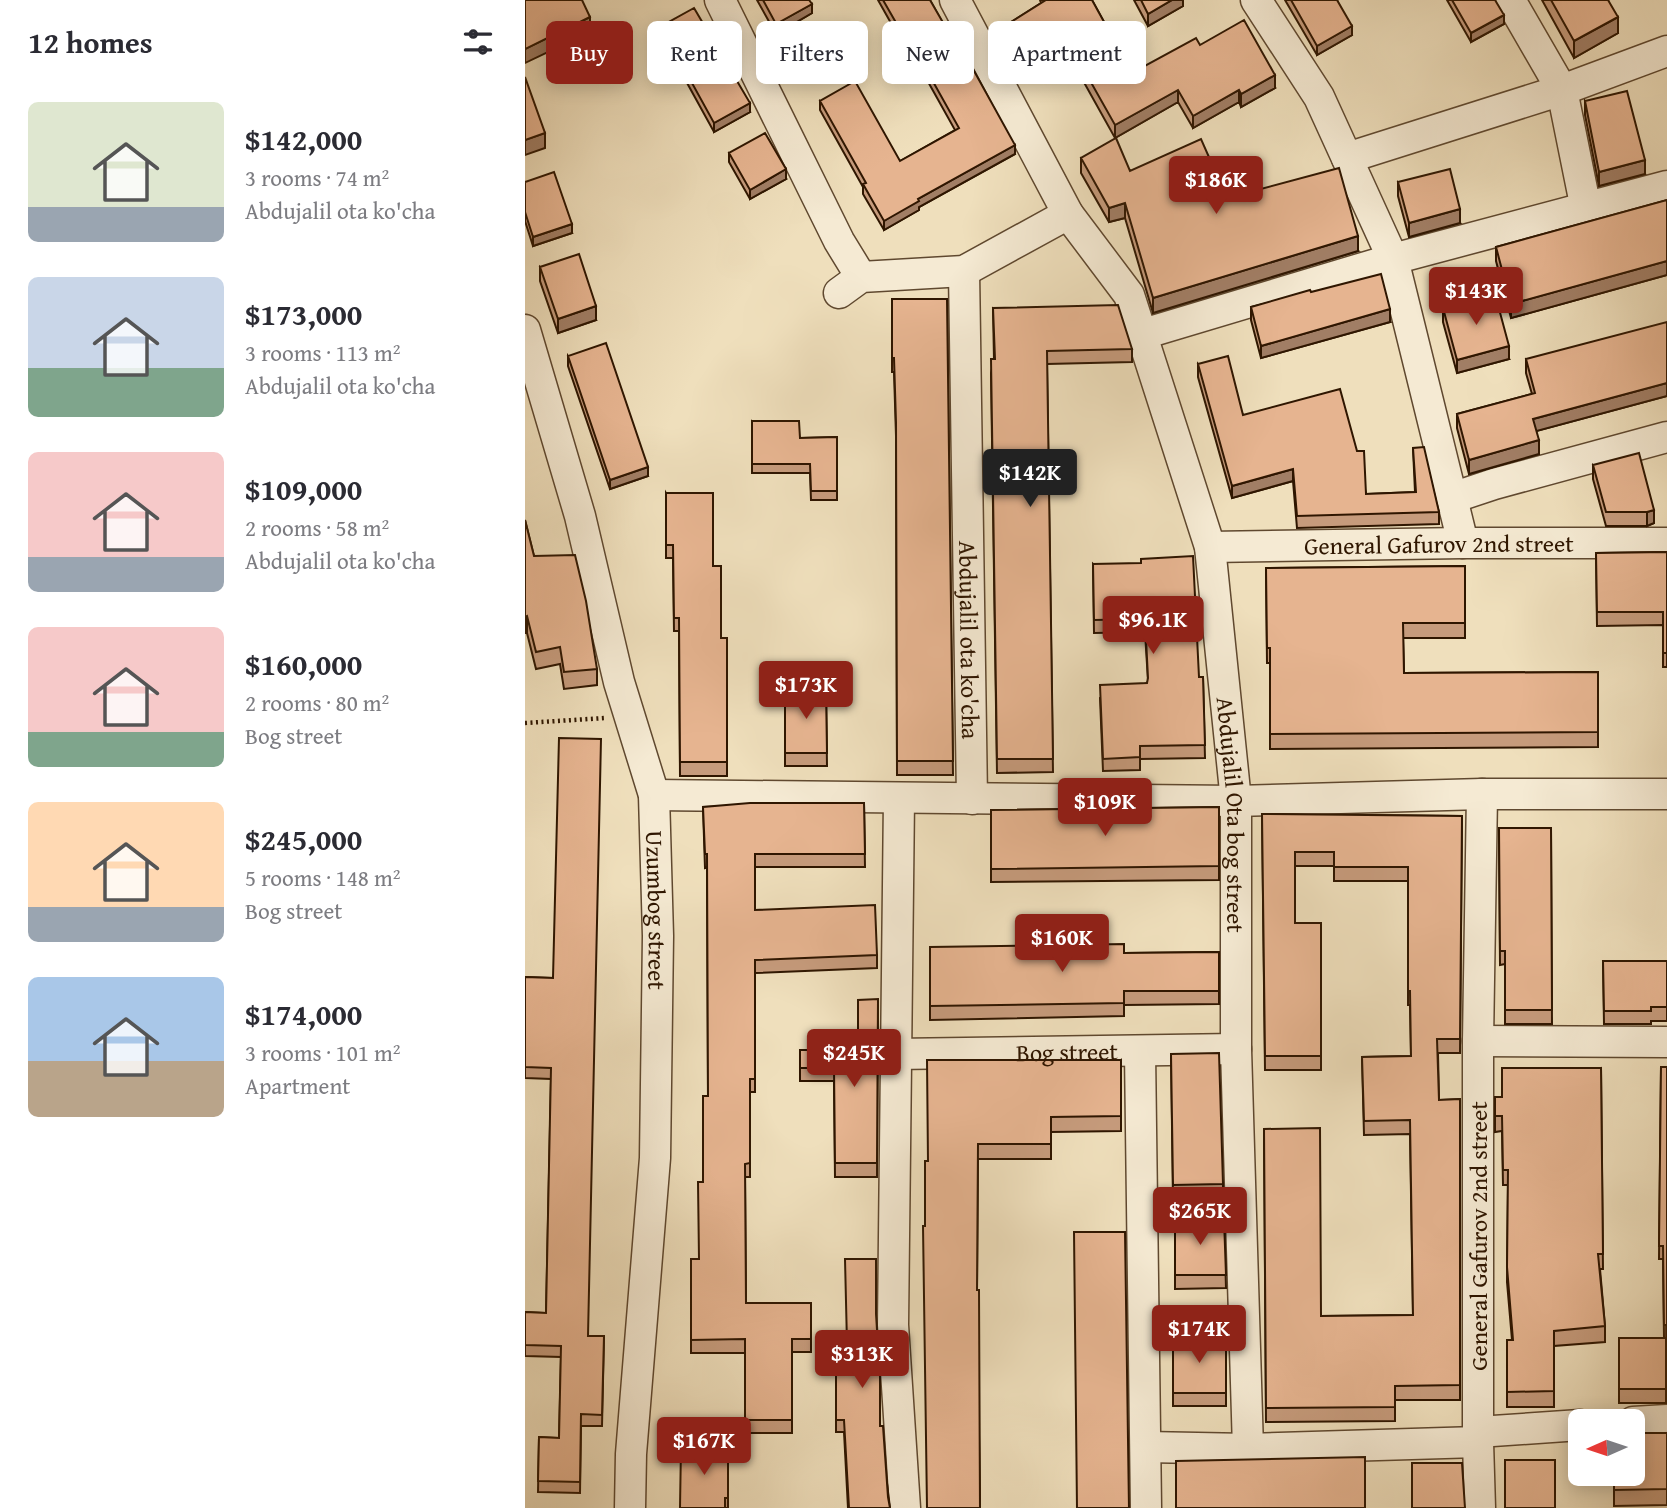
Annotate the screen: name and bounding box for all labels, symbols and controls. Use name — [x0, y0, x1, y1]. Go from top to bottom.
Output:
text: 12 homes — [28, 20, 153, 64]
chip: Buy — [546, 21, 633, 84]
chip: Rent — [647, 21, 742, 84]
chip: Filters — [756, 21, 868, 84]
chip: New — [882, 21, 974, 84]
chip: Apartment — [988, 21, 1146, 84]
icon: filters — [459, 23, 497, 61]
text: $142,000 — [245, 117, 362, 161]
icon: home — [84, 130, 168, 214]
pin: $186K — [1167, 156, 1265, 216]
text: 3 rooms · 74 m² — [245, 161, 389, 194]
text: $186K — [1185, 162, 1247, 195]
text: Abdujalil ota ko'cha — [245, 194, 435, 227]
pin: $143K — [1427, 268, 1525, 327]
text: $143K — [1445, 273, 1507, 306]
text: $173,000 — [245, 292, 362, 336]
icon: home — [84, 305, 168, 389]
text: 3 rooms · 113 m² — [245, 336, 400, 369]
text: Abdujalil ota ko'cha — [245, 369, 435, 402]
pin: $142K — [981, 449, 1079, 509]
text: $142K — [999, 455, 1061, 488]
text: $109,000 — [245, 467, 362, 511]
icon: home — [84, 480, 168, 564]
text: 2 rooms · 58 m² — [245, 511, 389, 544]
street label: General Gafurov 2nd street — [1304, 525, 1574, 563]
street label: Abdujalil ota ko'cha — [951, 540, 989, 740]
text: Abdujalil ota ko'cha — [245, 544, 435, 577]
pin: $96.1K — [1096, 596, 1210, 656]
text: $96.1K — [1119, 602, 1187, 635]
text: $160,000 — [245, 642, 362, 686]
icon: home — [84, 655, 168, 739]
pin: $173K — [757, 662, 855, 721]
text: $173K — [775, 667, 837, 700]
text: 2 rooms · 80 m² — [245, 686, 389, 719]
street label: Abdujalil Ota bog street — [1208, 695, 1254, 933]
text: Bog street — [245, 719, 342, 752]
pin: $109K — [1056, 778, 1154, 838]
text: $109K — [1074, 784, 1136, 817]
text: $245,000 — [245, 817, 362, 861]
icon: home — [84, 830, 168, 914]
street label: Uzumbog street — [638, 830, 676, 991]
text: 5 rooms · 148 m² — [245, 861, 400, 894]
text: Bog street — [245, 894, 342, 927]
pin: $160K — [1013, 914, 1111, 974]
text: $160K — [1031, 920, 1093, 953]
text: $174,000 — [245, 992, 362, 1036]
icon: home — [84, 1005, 168, 1089]
pin: $245K — [805, 1030, 903, 1089]
street label: Bog street — [1016, 1033, 1119, 1070]
text: $245K — [823, 1035, 885, 1068]
text: 3 rooms · 101 m² — [245, 1036, 400, 1069]
text: Apartment — [245, 1069, 350, 1102]
street label: General Gafurov 2nd street — [1461, 1101, 1496, 1371]
pin: $265K — [1151, 1188, 1249, 1247]
text: $265K — [1169, 1193, 1231, 1226]
pin: $174K — [1150, 1306, 1248, 1365]
text: $174K — [1168, 1311, 1230, 1344]
pin: $313K — [813, 1330, 911, 1390]
text: $313K — [831, 1336, 893, 1369]
north arrow — [1568, 1409, 1645, 1486]
map controls — [1568, 1409, 1645, 1486]
pin: $167K — [655, 1418, 753, 1477]
text: $167K — [673, 1423, 735, 1456]

